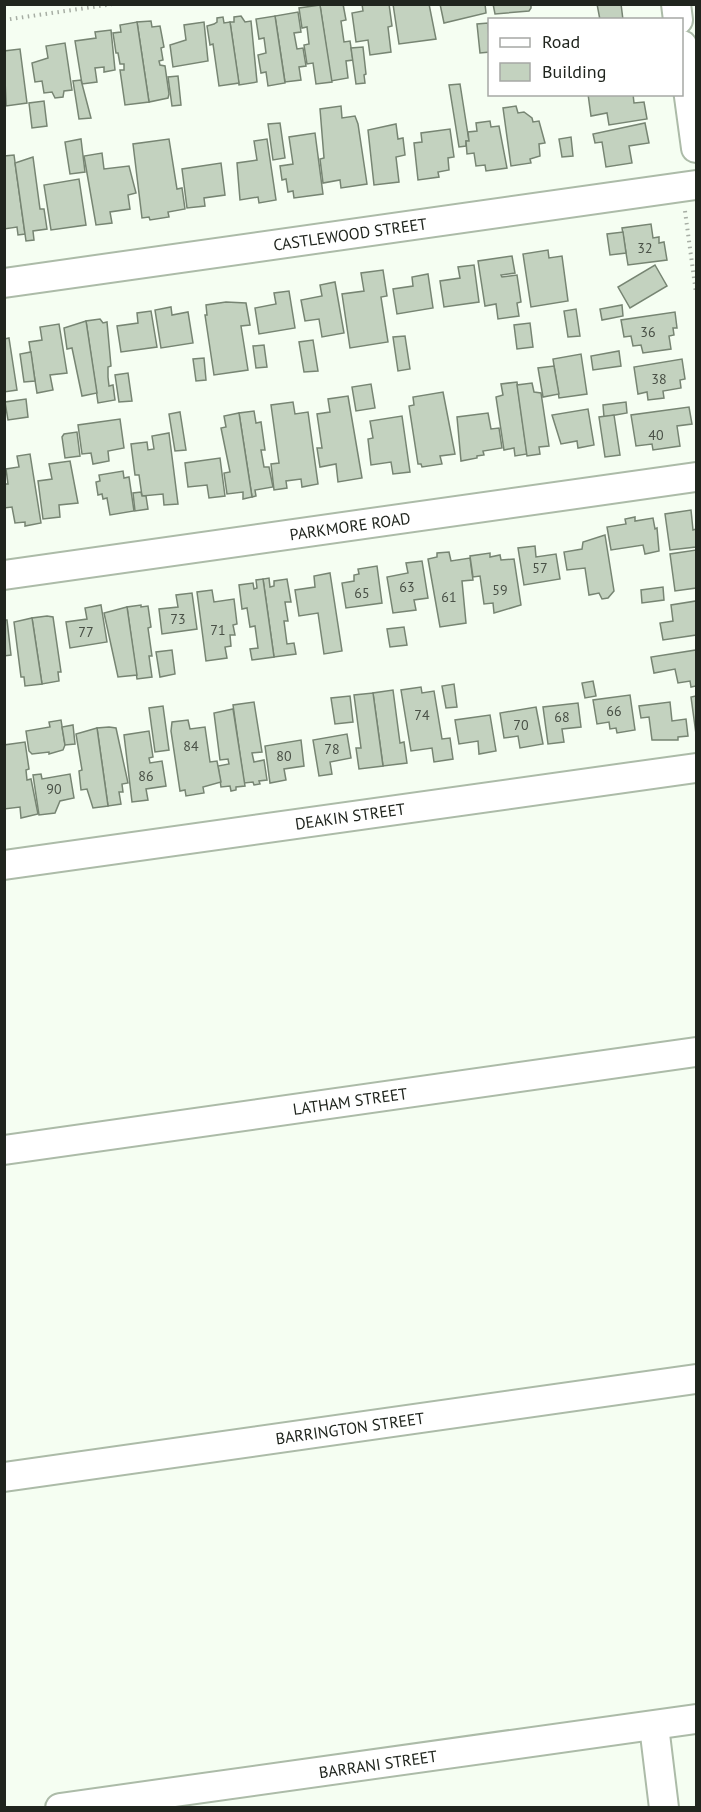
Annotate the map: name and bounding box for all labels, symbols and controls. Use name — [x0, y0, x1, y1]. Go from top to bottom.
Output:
legend — [488, 18, 683, 96]
text: Road — [542, 30, 580, 53]
text: Building — [542, 60, 606, 83]
street label: CASTLEWOOD STREET — [272, 213, 428, 255]
house number: 32 — [637, 239, 653, 257]
house number: 36 — [640, 323, 656, 341]
house number: 38 — [651, 370, 667, 388]
house number: 40 — [648, 426, 664, 444]
street label: PARKMORE ROAD — [288, 508, 412, 544]
house number: 57 — [532, 559, 548, 577]
house number: 63 — [399, 578, 415, 596]
house number: 59 — [492, 581, 508, 599]
house number: 65 — [354, 584, 370, 602]
house number: 61 — [441, 588, 457, 606]
house number: 73 — [170, 610, 186, 628]
house number: 71 — [210, 621, 226, 639]
house number: 77 — [78, 623, 94, 641]
house number: 66 — [606, 702, 622, 720]
house number: 74 — [414, 706, 430, 724]
house number: 68 — [554, 708, 570, 726]
house number: 70 — [513, 716, 529, 734]
house number: 84 — [183, 737, 199, 755]
house number: 78 — [324, 740, 340, 758]
house number: 80 — [276, 747, 292, 765]
house number: 86 — [138, 767, 154, 785]
house number: 90 — [46, 780, 62, 798]
street label: DEAKIN STREET — [294, 798, 406, 834]
street label: LATHAM STREET — [291, 1083, 409, 1119]
street label: BARRINGTON STREET — [274, 1408, 426, 1448]
street label: BARRANI STREET — [318, 1746, 439, 1782]

